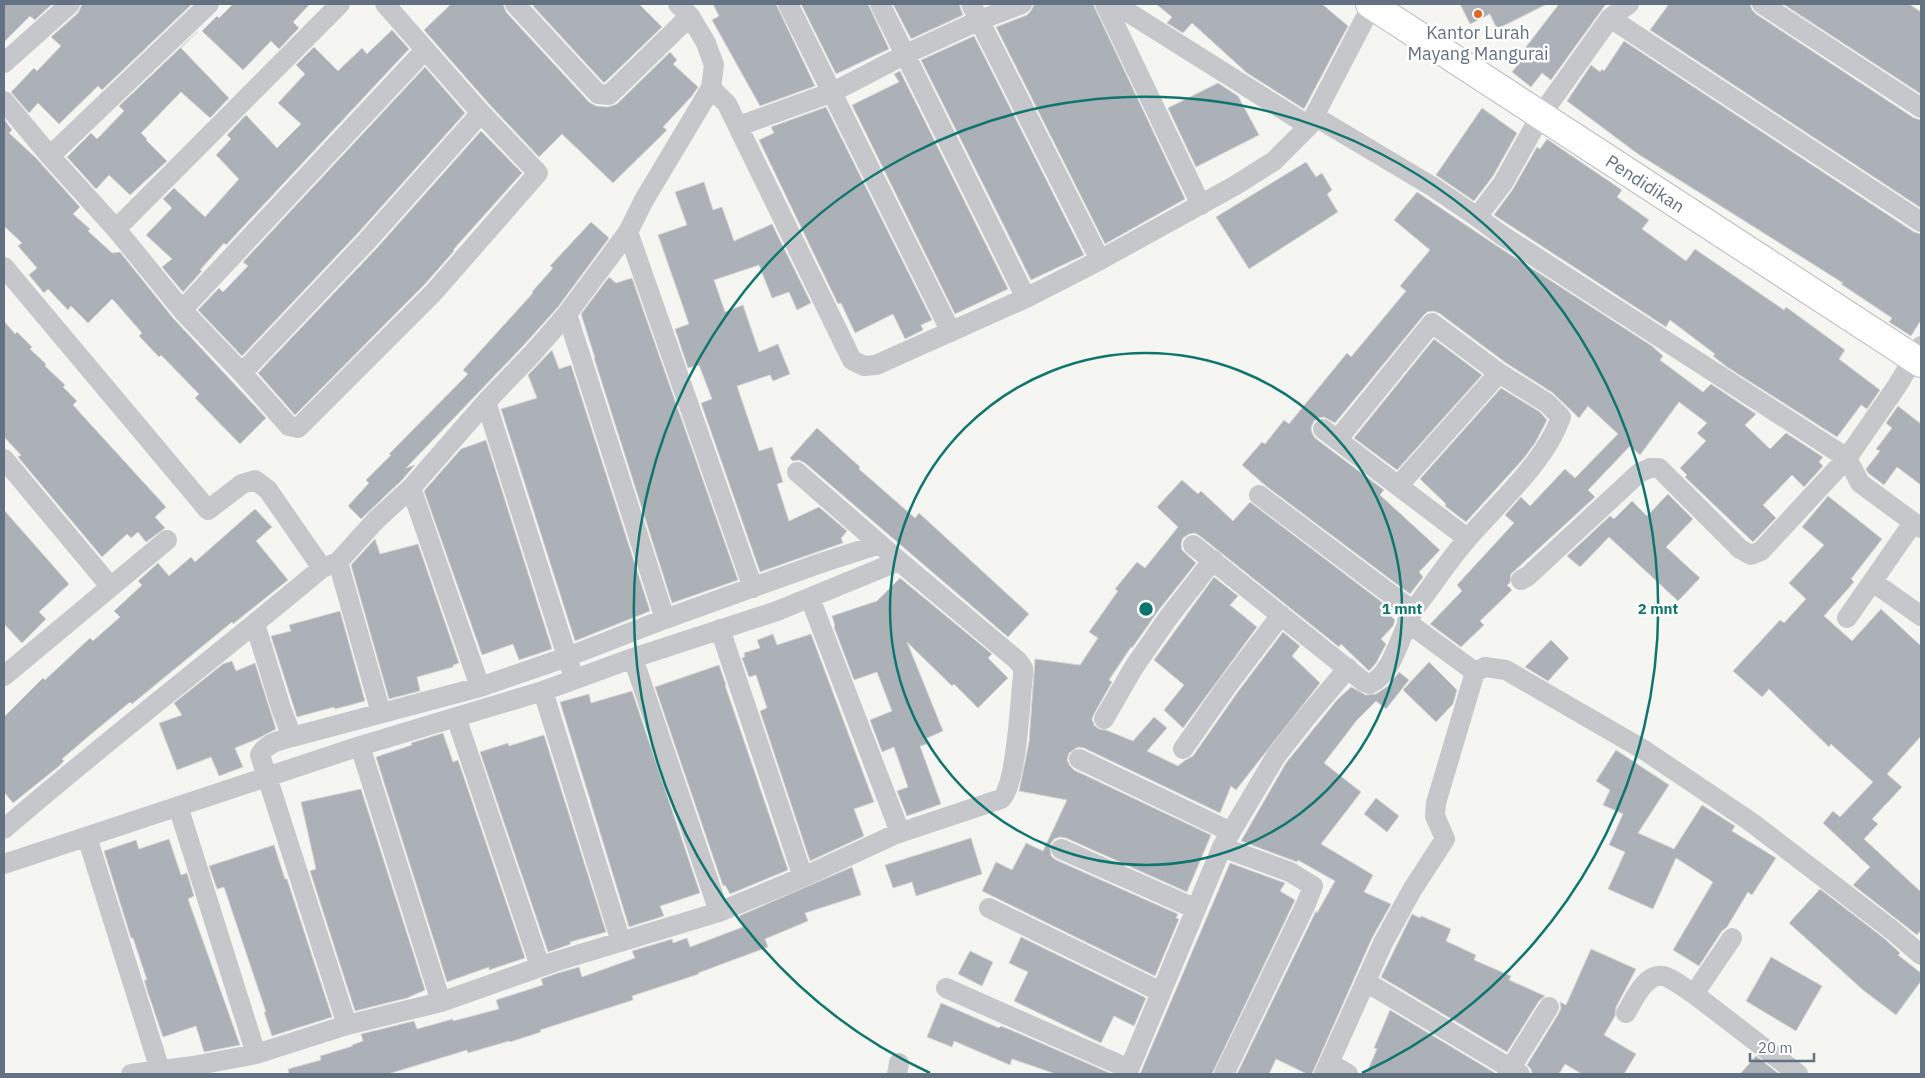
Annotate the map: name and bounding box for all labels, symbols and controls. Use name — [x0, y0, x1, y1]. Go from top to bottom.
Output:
marker: Kantor Lurah Mayang Mangurai — [1472, 8, 1484, 20]
place label: Kantor Lurah Mayang Mangurai — [1407, 21, 1549, 65]
street label: Pendidikan — [1601, 149, 1689, 218]
text: 1 mnt — [1382, 599, 1423, 618]
text: 2 mnt — [1638, 599, 1679, 618]
centre of rings — [1137, 600, 1155, 618]
scale bar — [1750, 1030, 1814, 1062]
text: 20 m — [1758, 1038, 1793, 1057]

